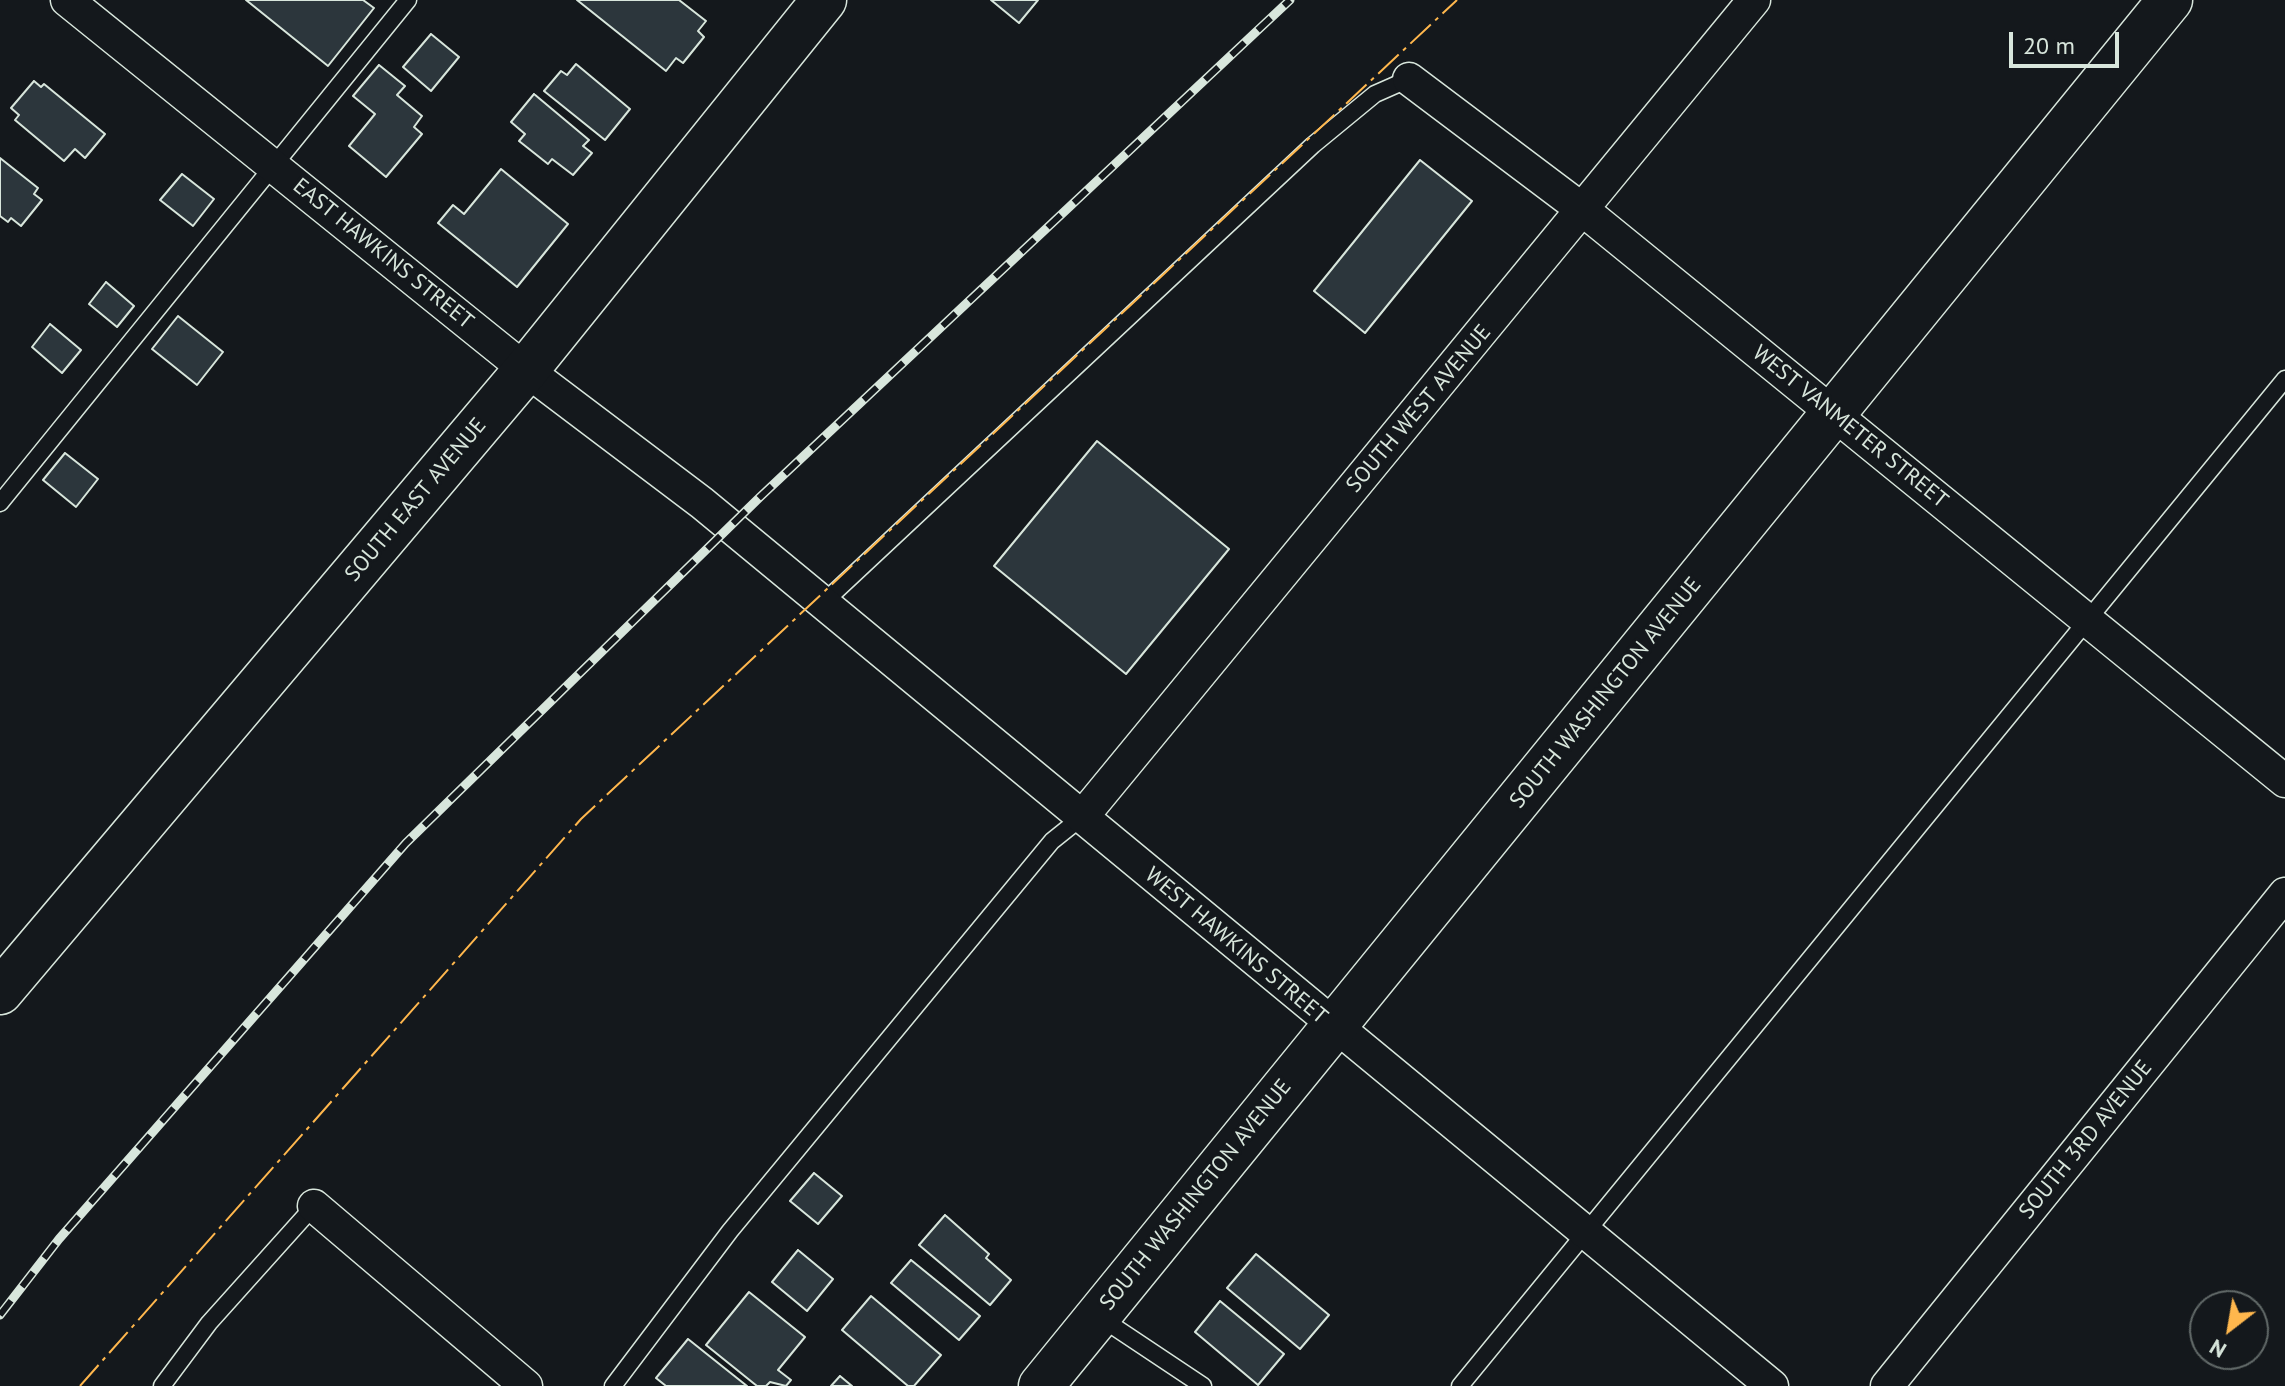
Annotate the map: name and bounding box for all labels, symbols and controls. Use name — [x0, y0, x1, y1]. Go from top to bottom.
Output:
scale bar — [2013, 16, 2123, 66]
text: 20 m — [2023, 30, 2075, 61]
street label: EAST HAWKINS STREET — [287, 173, 479, 335]
street label: SOUTH WEST AVENUE — [1341, 320, 1497, 498]
street label: WEST VANMETER STREET — [1747, 340, 1953, 514]
street label: SOUTH EAST AVENUE — [340, 413, 492, 587]
street label: SOUTH WASHINGTON AVENUE — [1505, 572, 1707, 814]
street label: WEST HAWKINS STREET — [1139, 862, 1333, 1030]
street label: SOUTH 3RD AVENUE — [2014, 1055, 2158, 1225]
street label: SOUTH WASHINGTON AVENUE — [1095, 1074, 1297, 1316]
north arrow — [2189, 1290, 2269, 1370]
text: N — [2204, 1333, 2231, 1365]

